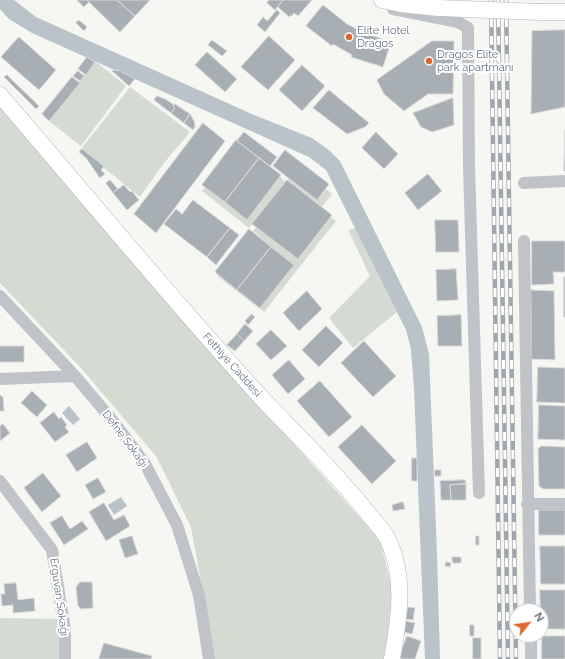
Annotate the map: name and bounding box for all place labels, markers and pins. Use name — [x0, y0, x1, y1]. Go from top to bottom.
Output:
place label: Elite Hotel Dragos — [357, 24, 409, 50]
marker: Elite Hotel Dragos — [344, 32, 354, 42]
place label: Dragos Elite park apartmanı — [437, 48, 514, 74]
marker: Dragos Elite park apartmanı — [424, 56, 434, 66]

